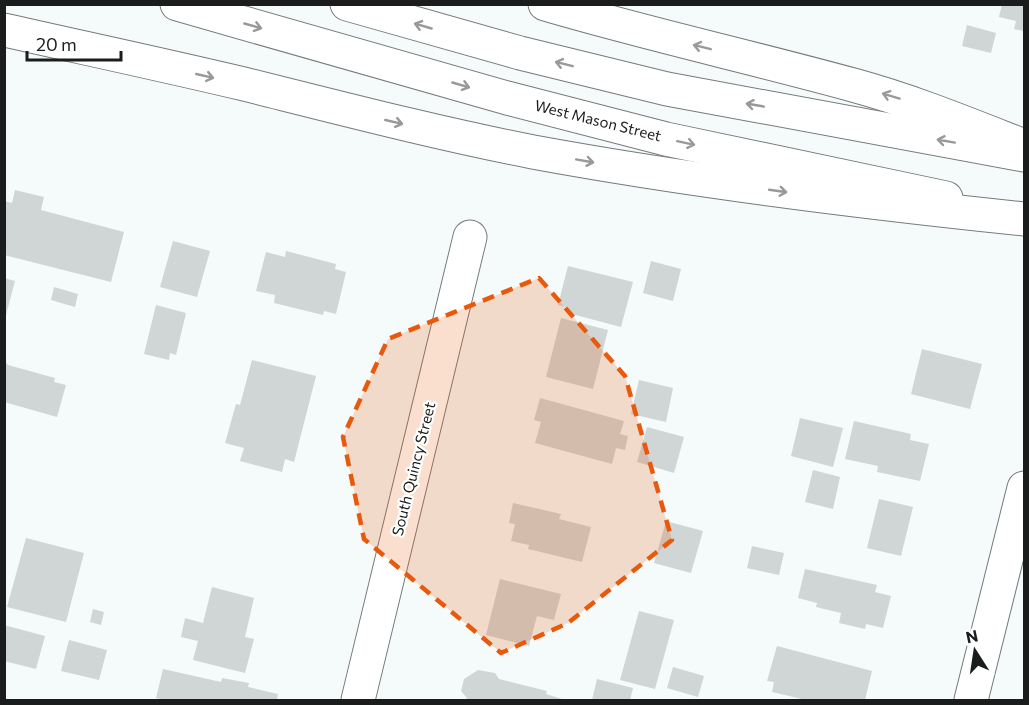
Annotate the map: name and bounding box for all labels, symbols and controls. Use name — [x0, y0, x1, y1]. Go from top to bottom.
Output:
one-way arrow — [414, 20, 433, 31]
one-way arrow — [243, 21, 262, 32]
scale bar — [27, 24, 122, 62]
text: 20 m — [36, 33, 77, 55]
one-way arrow — [693, 41, 712, 53]
one-way arrow — [555, 57, 574, 69]
one-way arrow — [195, 70, 214, 82]
one-way arrow — [451, 80, 470, 91]
one-way arrow — [882, 90, 901, 101]
street label: West Mason Street — [533, 96, 663, 144]
one-way arrow — [745, 99, 765, 110]
one-way arrow — [385, 116, 404, 128]
one-way arrow — [937, 135, 957, 146]
one-way arrow — [676, 138, 695, 149]
one-way arrow — [575, 156, 595, 167]
one-way arrow — [768, 185, 787, 196]
street label: South Quincy Street — [388, 400, 438, 538]
north arrow — [945, 621, 1005, 681]
text: N — [964, 625, 980, 646]

